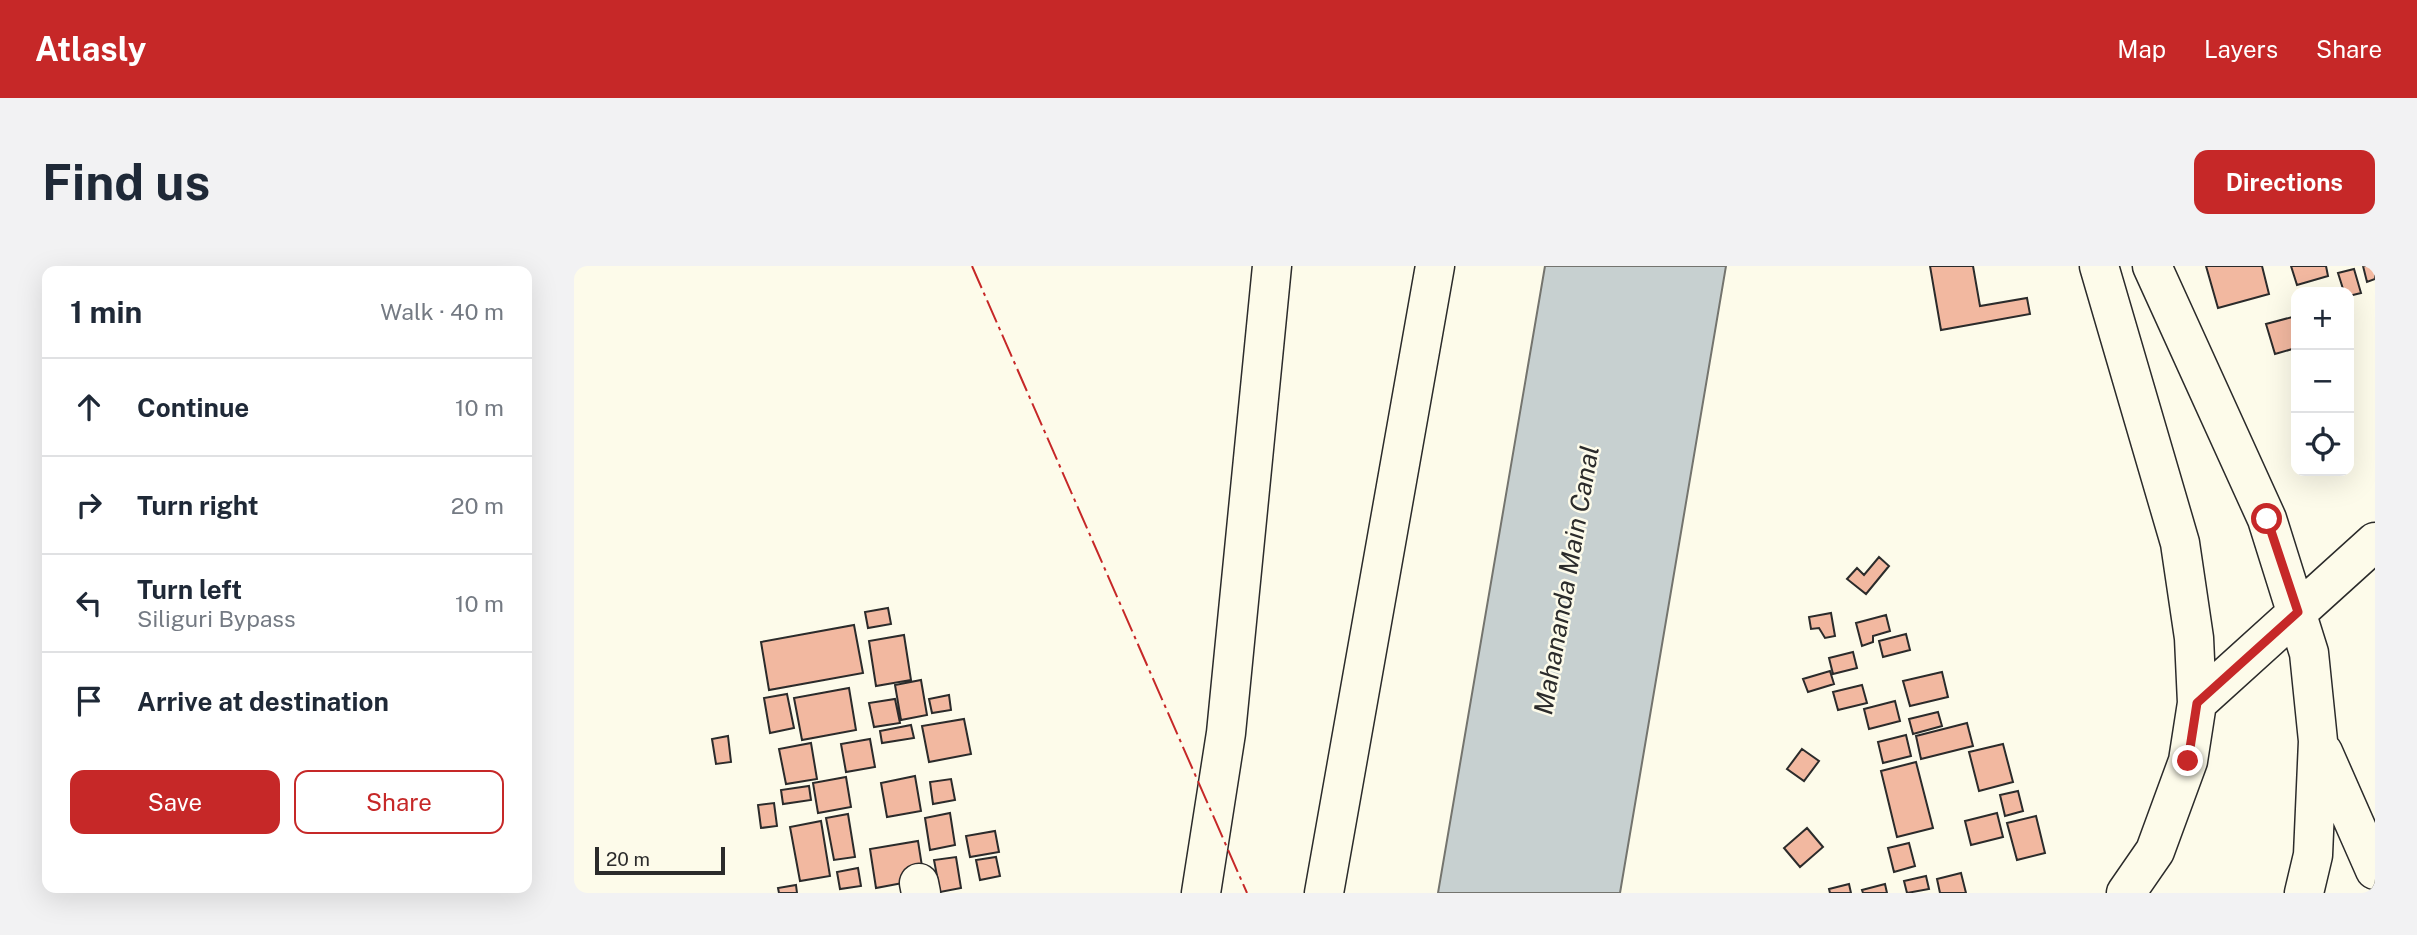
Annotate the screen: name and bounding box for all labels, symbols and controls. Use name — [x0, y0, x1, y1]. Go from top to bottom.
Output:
text: Atlasly — [35, 30, 146, 68]
text: Map — [2117, 35, 2166, 63]
text: Layers — [2204, 35, 2278, 63]
text: Share — [2316, 35, 2382, 63]
button: Directions — [2194, 150, 2375, 214]
text: Find us — [42, 153, 210, 211]
map controls — [2291, 287, 2354, 476]
button: + — [2291, 287, 2354, 350]
text: 1 min — [70, 294, 142, 330]
text: Walk · 40 m — [380, 298, 504, 325]
button: − — [2291, 350, 2354, 413]
icon: ahead — [70, 388, 108, 426]
text: Continue — [137, 392, 249, 423]
text: 10 m — [455, 394, 504, 421]
button: locate — [2291, 413, 2354, 476]
water label: Mahananda Main Canal — [1527, 443, 1605, 717]
icon: right — [70, 486, 108, 524]
text: Turn right — [137, 490, 259, 521]
text: 20 m — [451, 492, 504, 519]
route start — [2251, 503, 2282, 534]
text: Turn left — [137, 574, 242, 605]
icon: left — [70, 584, 108, 622]
text: 10 m — [455, 590, 504, 617]
text: Siliguri Bypass — [137, 605, 296, 632]
icon: arrive — [70, 682, 108, 720]
text: Arrive at destination — [137, 686, 389, 717]
route end — [2172, 745, 2203, 776]
button: Save — [70, 770, 280, 834]
button: Share — [294, 770, 504, 834]
scale bar — [595, 844, 724, 876]
text: 20 m — [606, 848, 650, 870]

